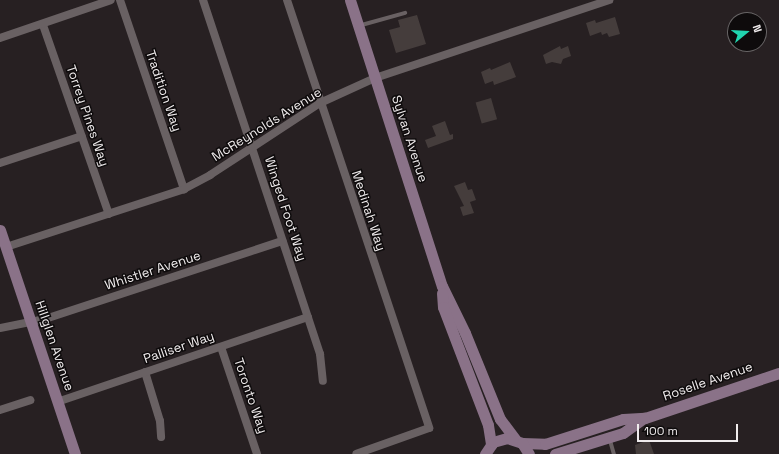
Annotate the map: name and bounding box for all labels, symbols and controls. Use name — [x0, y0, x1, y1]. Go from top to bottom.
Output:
north arrow — [727, 12, 767, 52]
text: N — [750, 23, 765, 34]
street label: Tradition Way — [142, 48, 184, 134]
street label: Torrey Pines Way — [62, 63, 112, 169]
street label: McReynolds Avenue — [209, 85, 325, 165]
street label: Sylvan Avenue — [388, 94, 430, 184]
street label: Winged Foot Way — [261, 155, 309, 263]
street label: Medinah Way — [348, 169, 388, 253]
street label: Whistler Avenue — [103, 248, 203, 294]
street label: Hillglen Avenue — [31, 299, 77, 393]
street label: Palliser Way — [141, 329, 217, 367]
street label: Toronto Way — [230, 356, 270, 436]
street label: Roselle Avenue — [661, 359, 755, 405]
scale bar — [639, 416, 740, 442]
text: 100 m — [644, 423, 678, 439]

